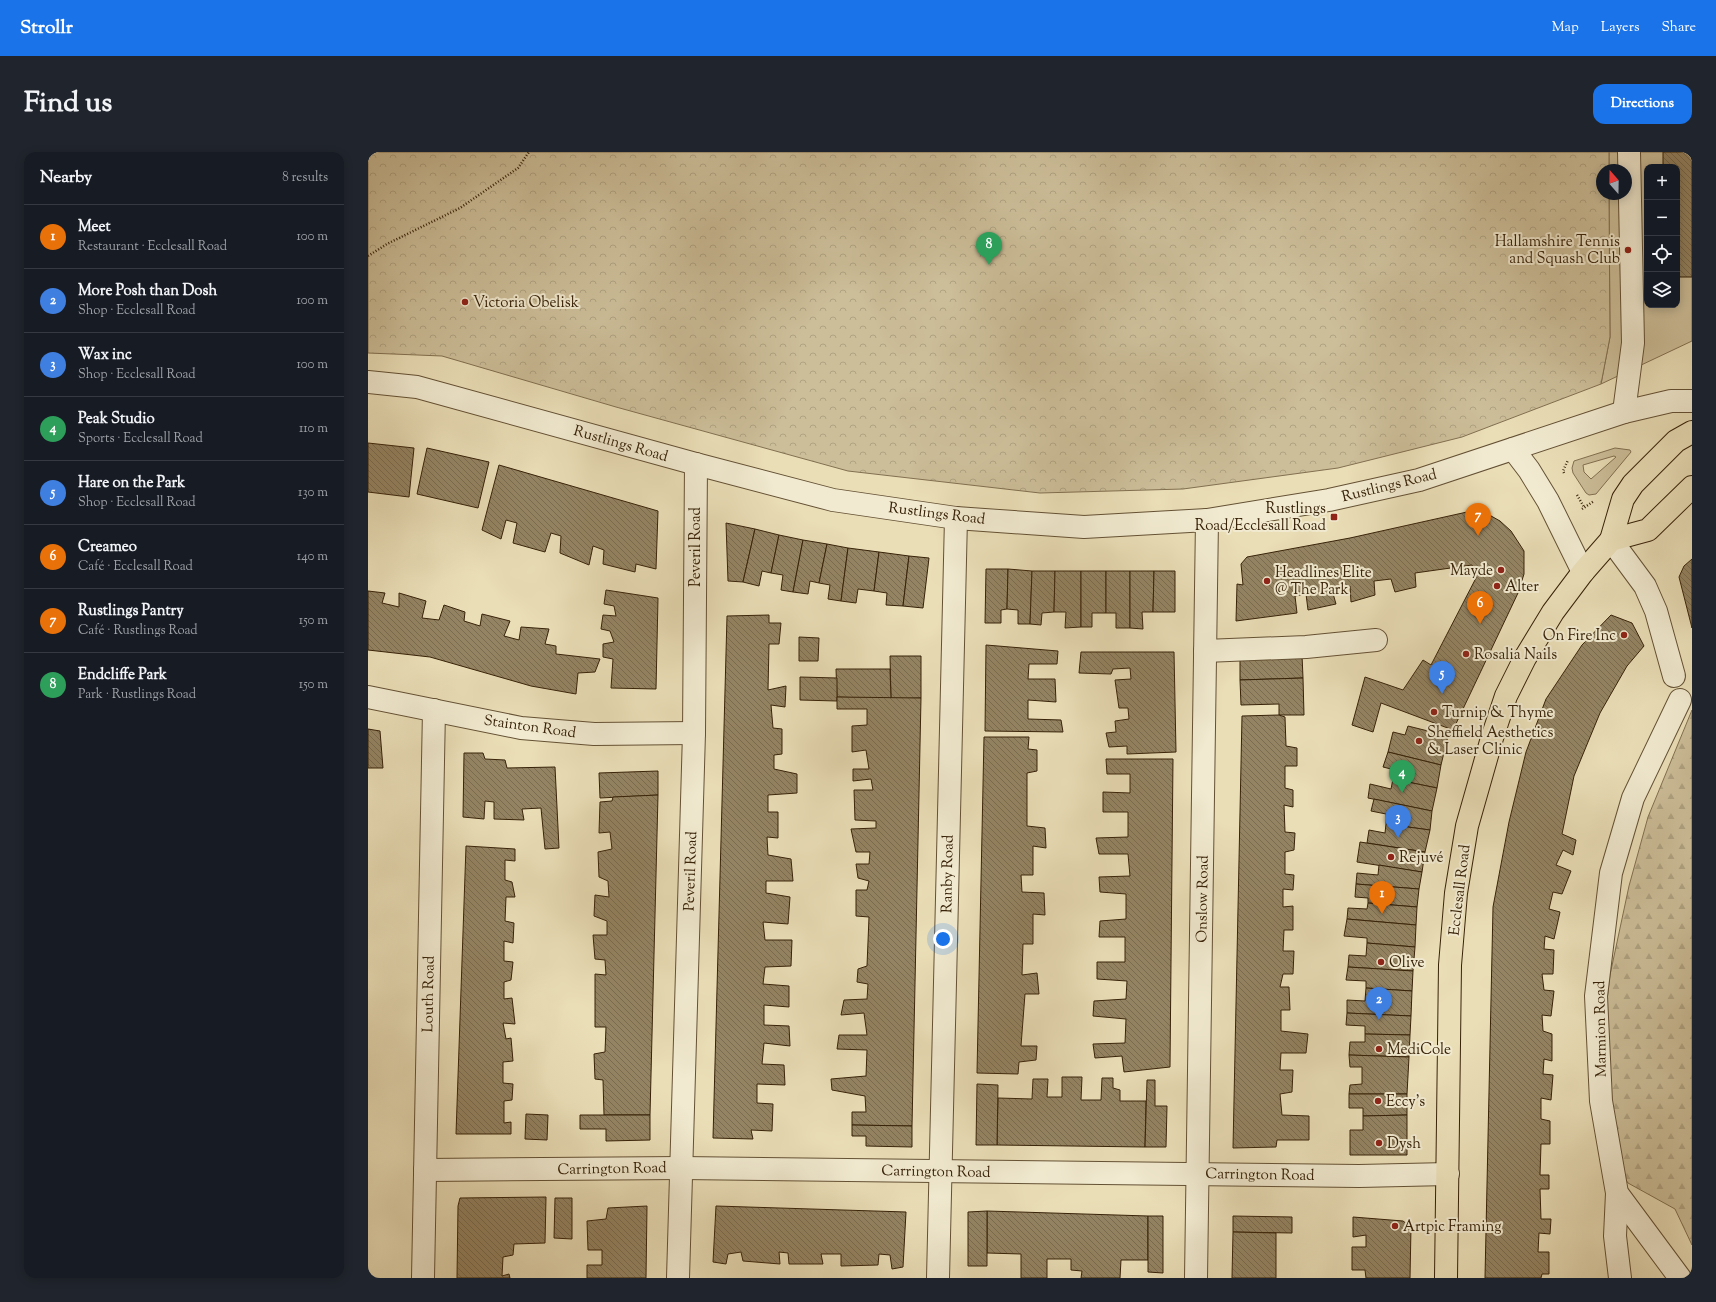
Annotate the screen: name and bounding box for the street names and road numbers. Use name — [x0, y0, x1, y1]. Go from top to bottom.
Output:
street label: Rustlings Road — [571, 421, 671, 468]
street label: Rustlings Road — [1340, 464, 1440, 508]
street label: Rustlings Road — [887, 498, 987, 531]
street label: Peveril Road — [686, 506, 707, 587]
street label: Stainton Road — [482, 711, 578, 744]
street label: Peveril Road — [680, 830, 703, 911]
street label: Ranby Road — [937, 834, 960, 913]
street label: Ecclesall Road — [1444, 843, 1477, 937]
street label: Onslow Road — [1192, 855, 1215, 943]
street label: Louth Road — [418, 955, 441, 1033]
street label: Marmion Road — [1590, 980, 1613, 1078]
street label: Carrington Road — [557, 1158, 667, 1181]
street label: Carrington Road — [881, 1161, 991, 1184]
street label: Carrington Road — [1205, 1164, 1315, 1187]

